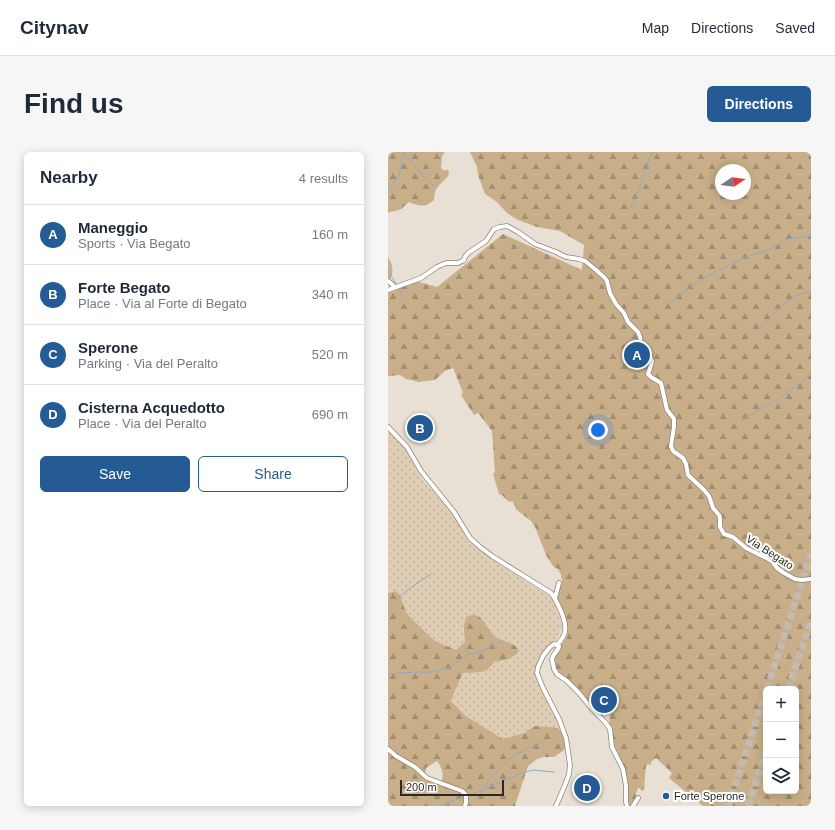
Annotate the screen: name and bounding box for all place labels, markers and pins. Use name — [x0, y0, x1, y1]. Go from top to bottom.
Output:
pin: A — [624, 340, 650, 370]
pin: B — [407, 413, 433, 443]
pin: C — [591, 685, 617, 715]
pin: D — [574, 773, 600, 803]
place label: Forte Sperone — [674, 790, 744, 802]
marker: Forte Sperone — [661, 791, 671, 801]

